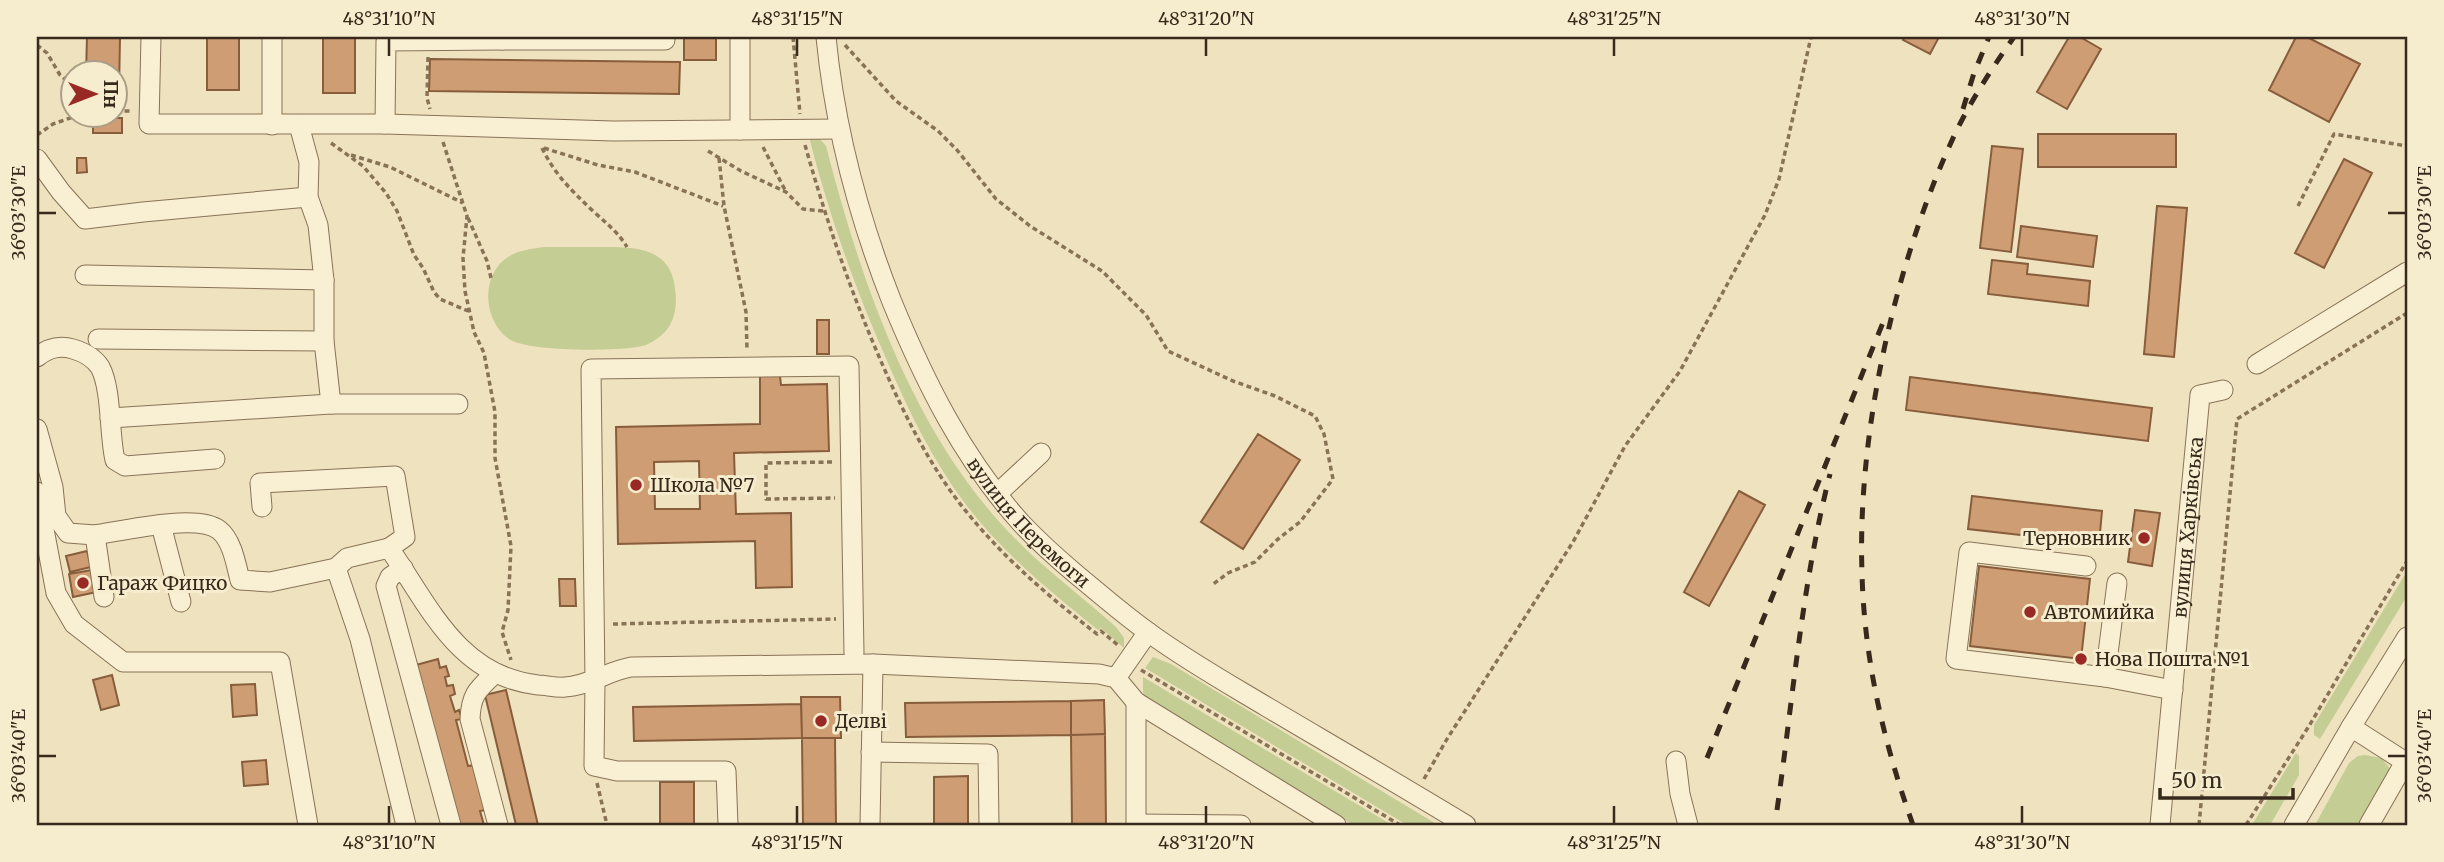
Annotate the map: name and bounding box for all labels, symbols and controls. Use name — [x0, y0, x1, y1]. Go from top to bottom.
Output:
text: 48°31'10"N — [343, 7, 436, 30]
text: 48°31'15"N — [751, 7, 843, 30]
text: 48°31'20"N — [1158, 7, 1254, 30]
text: 48°31'25"N — [1567, 7, 1661, 30]
text: 48°31'30"N — [1974, 7, 2070, 30]
north arrow — [60, 60, 130, 130]
text: Пн — [99, 80, 123, 108]
text: 36°03'30"E — [7, 165, 30, 260]
text: 36°03'30"E — [2413, 165, 2436, 260]
street label: вулиця Харківська — [2167, 436, 2208, 619]
street label: вулиця Перемоги — [962, 453, 1095, 593]
place label: Школа №7 — [650, 473, 755, 497]
marker: Школа №7 — [628, 477, 644, 493]
place label: Терновник — [2023, 526, 2130, 550]
marker: Терновник — [2136, 530, 2152, 546]
place label: Гараж Фицко — [97, 571, 227, 595]
marker: Гараж Фицко — [75, 575, 91, 591]
place label: Автомийка — [2043, 600, 2154, 624]
marker: Автомийка — [2022, 604, 2038, 620]
place label: Нова Пошта №1 — [2095, 647, 2250, 671]
marker: Нова Пошта №1 — [2073, 651, 2089, 667]
text: 36°03'40"E — [7, 709, 30, 803]
place label: Делві — [835, 709, 887, 733]
text: 36°03'40"E — [2413, 709, 2436, 803]
marker: Делві — [813, 713, 829, 729]
scale bar — [2160, 757, 2294, 801]
text: 50 m — [2171, 767, 2222, 794]
text: 48°31'10"N — [343, 831, 436, 854]
text: 48°31'15"N — [751, 831, 843, 854]
text: 48°31'20"N — [1158, 831, 1254, 854]
text: 48°31'25"N — [1567, 831, 1661, 854]
text: 48°31'30"N — [1974, 831, 2070, 854]

